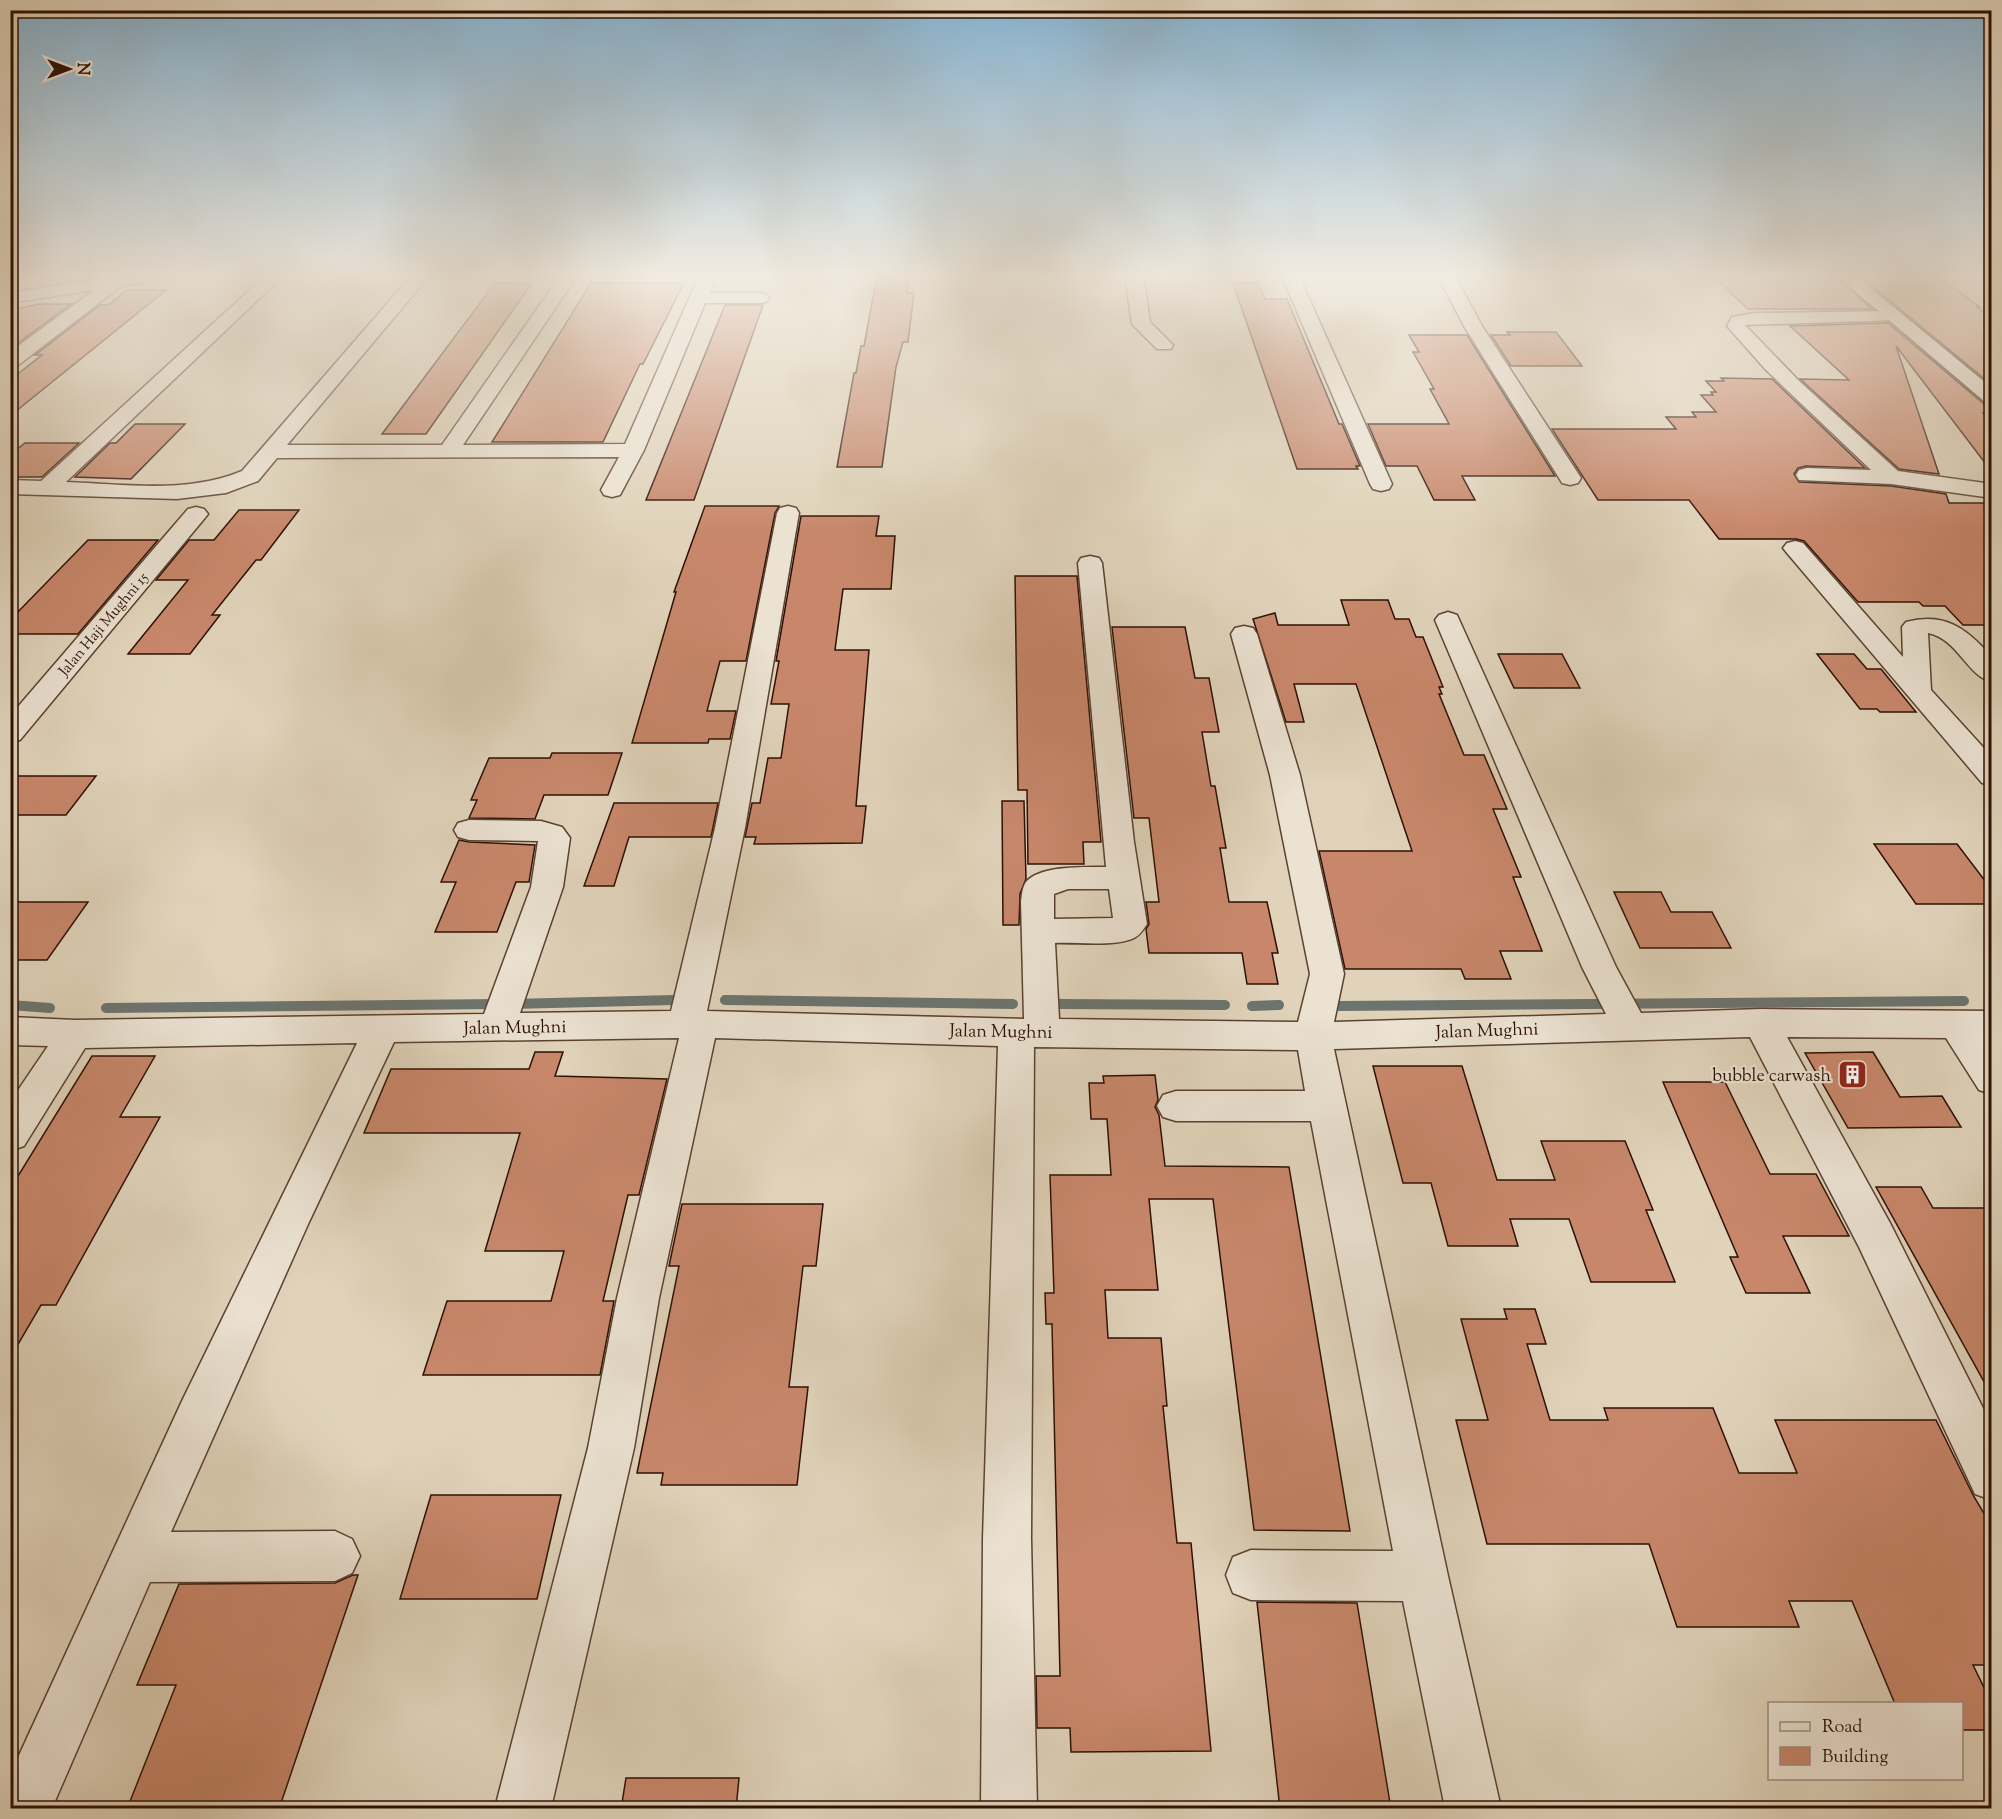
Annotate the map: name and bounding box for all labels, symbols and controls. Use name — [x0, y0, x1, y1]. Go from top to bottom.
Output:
north arrow — [39, 39, 99, 99]
text: N — [70, 63, 93, 76]
street label: Jalan Haji Mughni 15 — [54, 569, 154, 682]
street label: Jalan Mughni — [462, 1015, 567, 1043]
street label: Jalan Mughni — [1434, 1017, 1539, 1047]
street label: Jalan Mughni — [948, 1019, 1053, 1047]
building icon: bubble carwash — [1836, 1059, 1868, 1091]
place label: bubble carwash — [1712, 1064, 1831, 1090]
legend — [1768, 1702, 1963, 1780]
text: Road — [1822, 1715, 1862, 1741]
text: Building — [1822, 1745, 1888, 1771]

